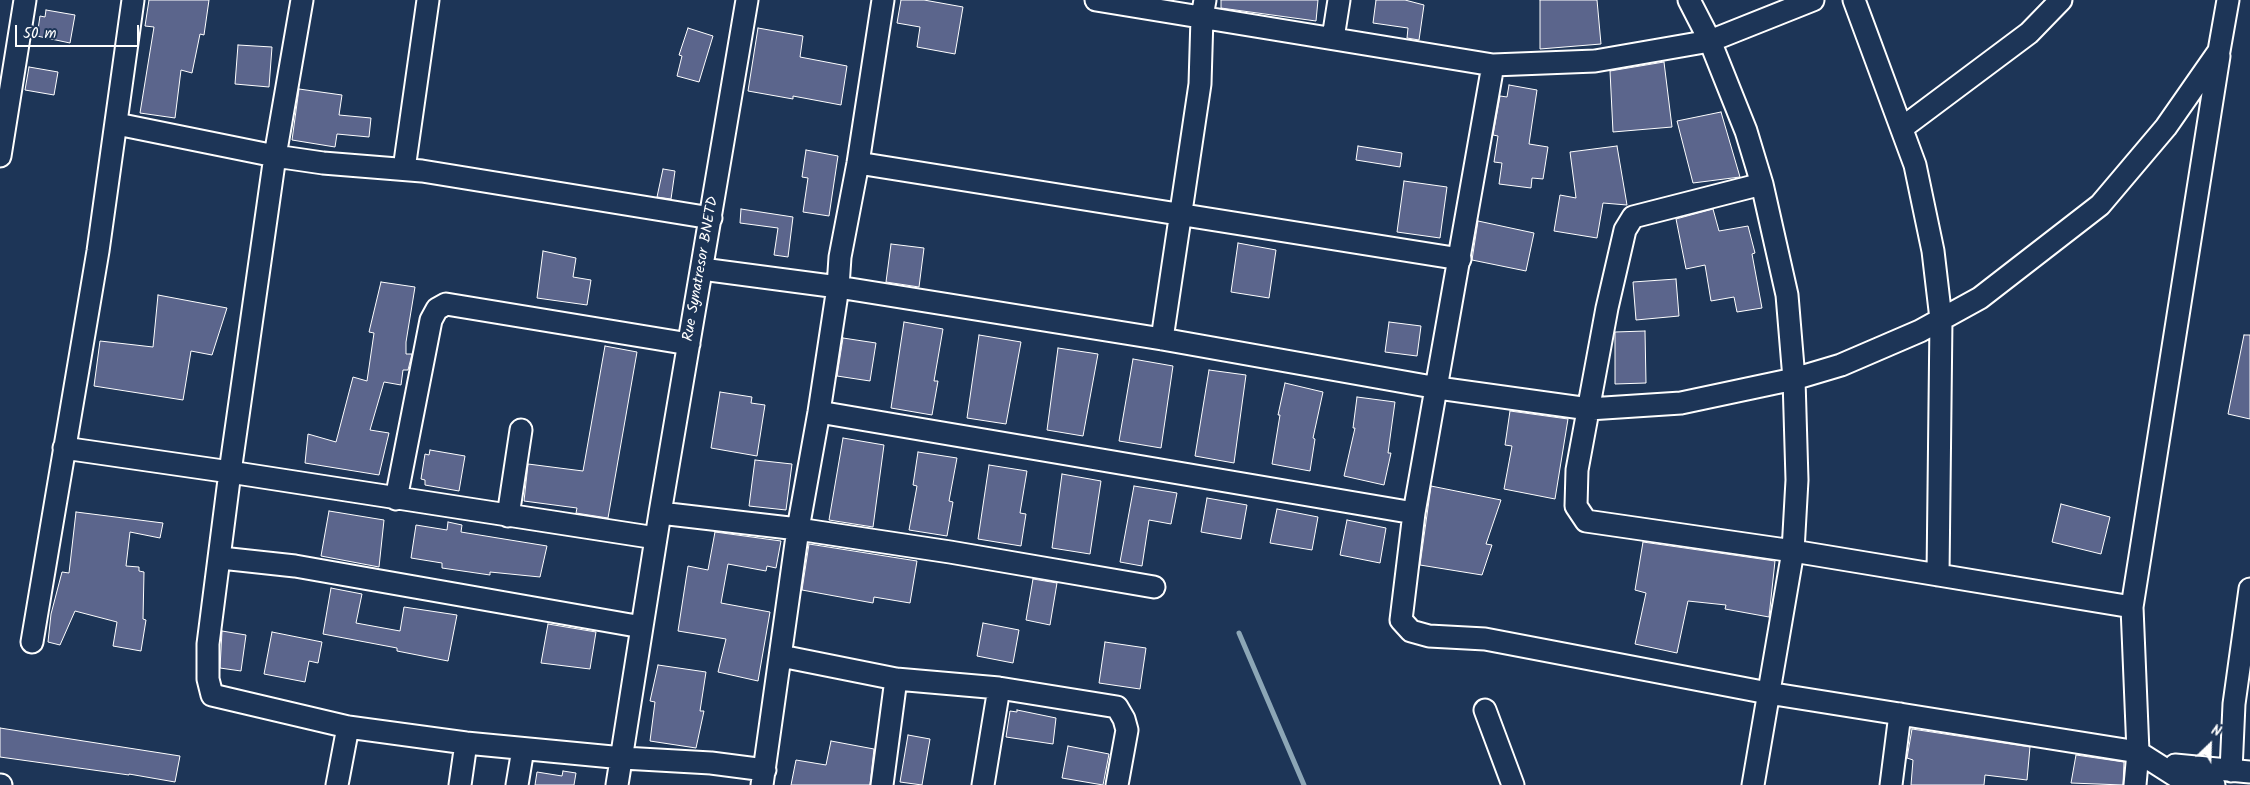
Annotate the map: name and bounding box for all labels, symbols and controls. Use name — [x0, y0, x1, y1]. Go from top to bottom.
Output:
scale bar — [18, 15, 141, 47]
text: 50 m — [23, 22, 57, 46]
street label: Rue Synatresor BNETD — [680, 195, 724, 343]
text: N — [2208, 719, 2225, 743]
north arrow — [2185, 720, 2235, 770]

